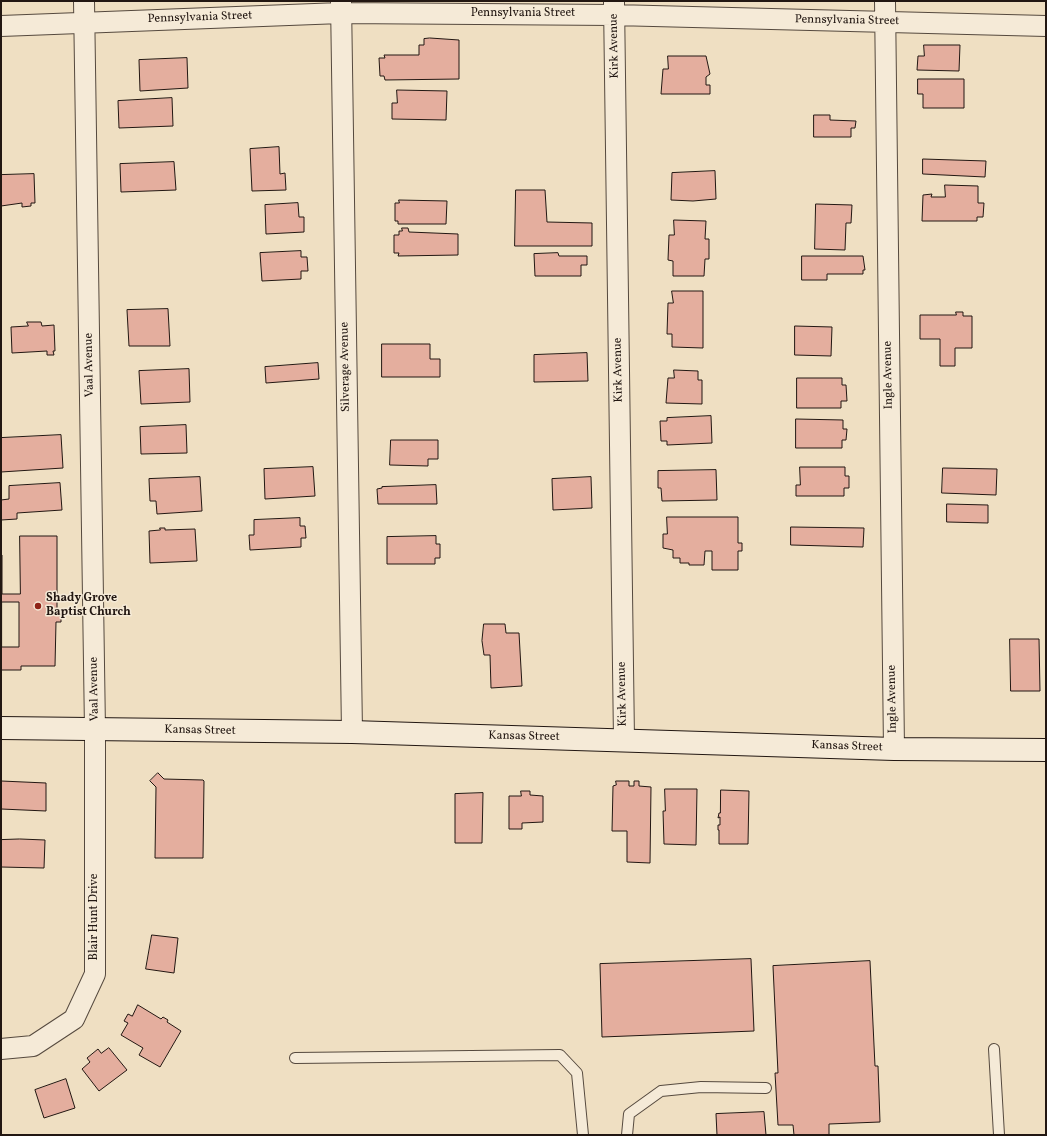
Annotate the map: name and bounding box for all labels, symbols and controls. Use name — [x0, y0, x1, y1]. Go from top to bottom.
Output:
street label: Pennsylvania Street — [471, 7, 575, 21]
street label: Pennsylvania Street — [147, 9, 253, 27]
street label: Kirk Avenue — [607, 13, 623, 79]
street label: Pennsylvania Street — [795, 13, 899, 29]
street label: Silverage Avenue — [338, 322, 354, 412]
street label: Vaal Avenue — [82, 333, 98, 397]
street label: Kirk Avenue — [611, 337, 627, 403]
street label: Ingle Avenue — [881, 341, 897, 409]
place label: Shady Grove Baptist Church — [46, 592, 131, 620]
marker: Shady Grove Baptist Church — [33, 601, 43, 611]
street label: Vaal Avenue — [87, 657, 103, 721]
street label: Kirk Avenue — [615, 661, 631, 727]
street label: Ingle Avenue — [885, 665, 901, 733]
street label: Kansas Street — [164, 723, 236, 739]
street label: Kansas Street — [488, 729, 560, 745]
street label: Kansas Street — [811, 739, 883, 755]
street label: Blair Hunt Drive — [88, 874, 102, 960]

